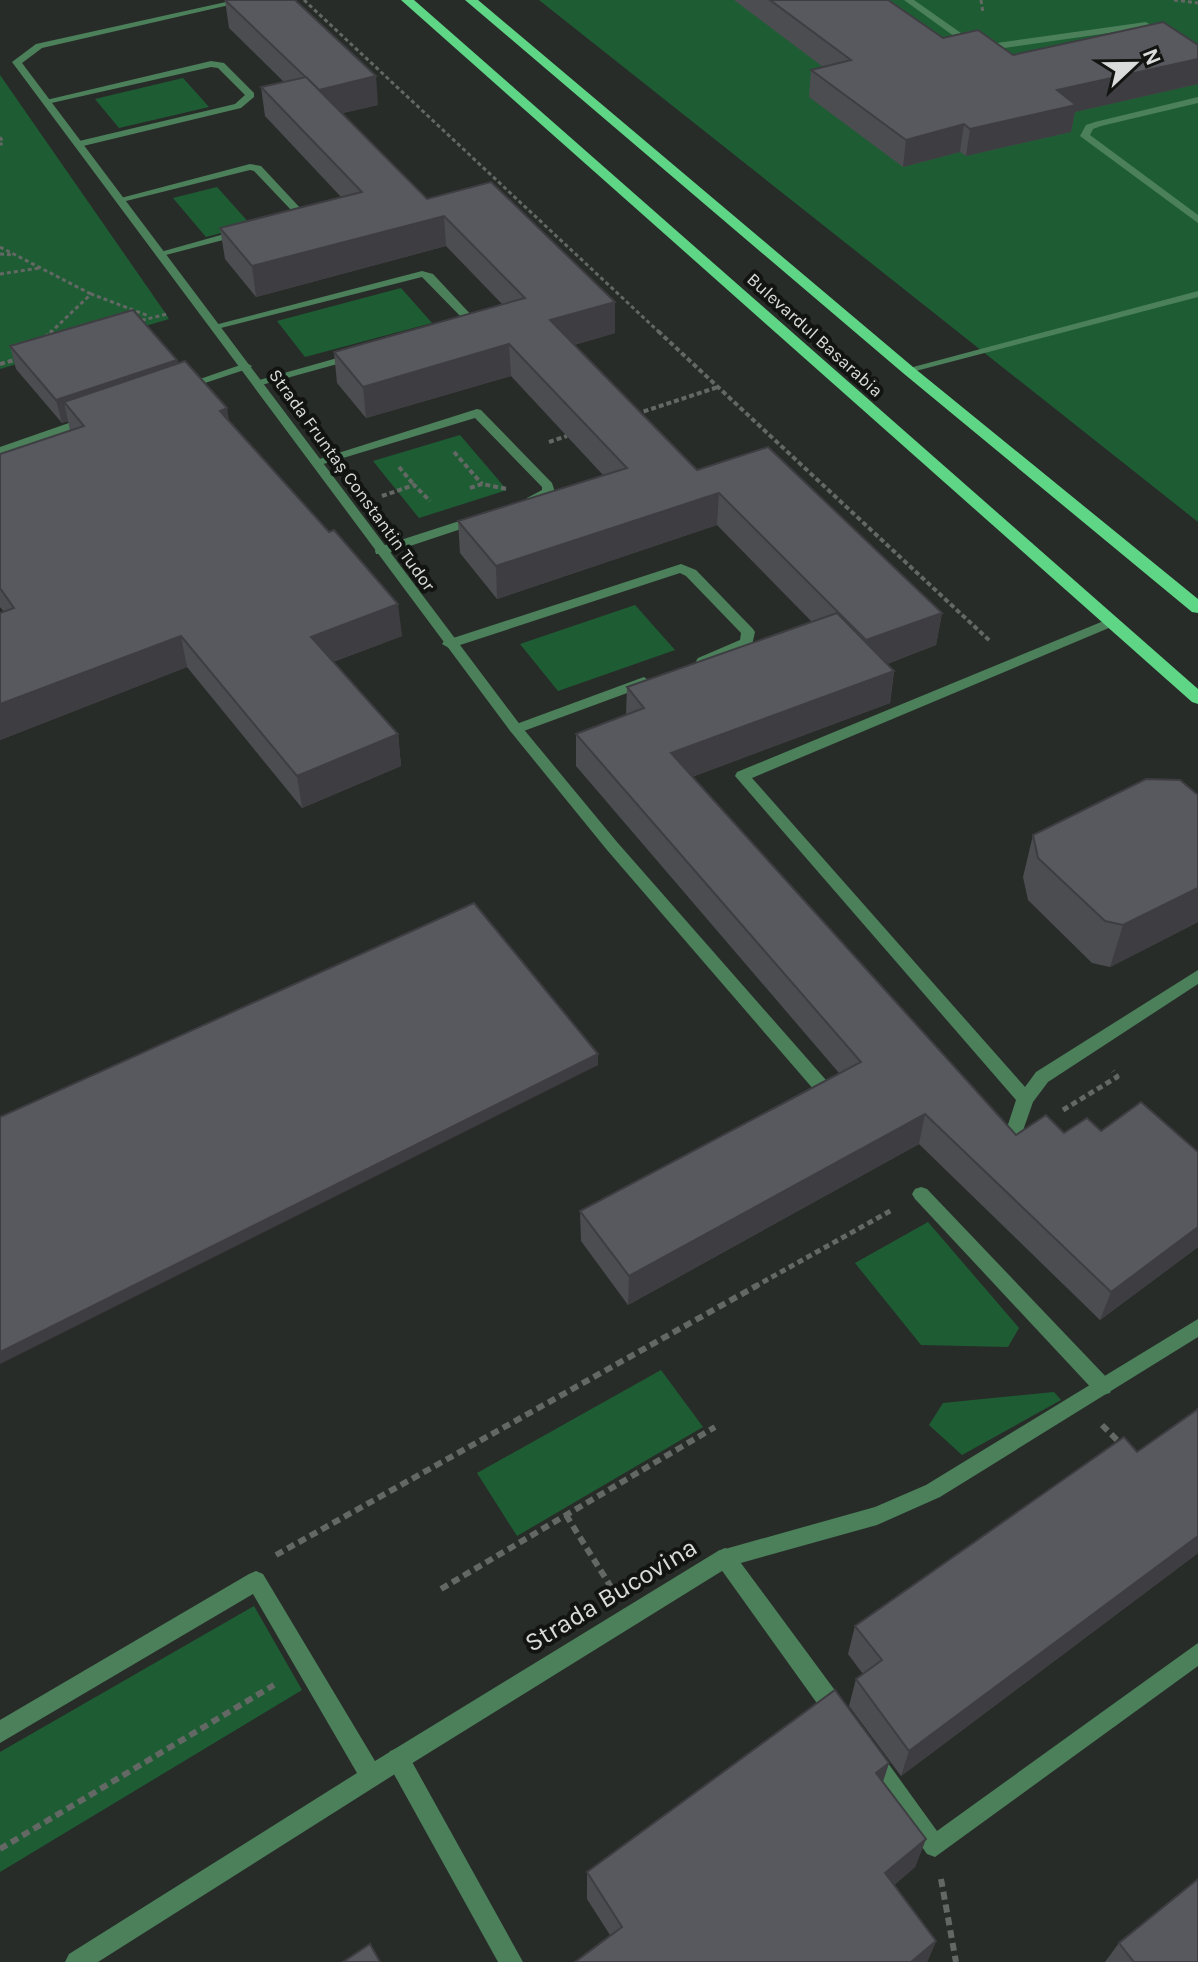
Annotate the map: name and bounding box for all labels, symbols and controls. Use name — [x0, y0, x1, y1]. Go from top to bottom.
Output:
north arrow — [1094, 24, 1174, 104]
text: N — [1137, 45, 1167, 69]
street label: Bulevardul Basarabia — [742, 268, 888, 402]
street label: Strada Fruntaș Constantin Tudor — [264, 365, 440, 596]
street label: Strada Bucovina — [519, 1531, 703, 1659]

